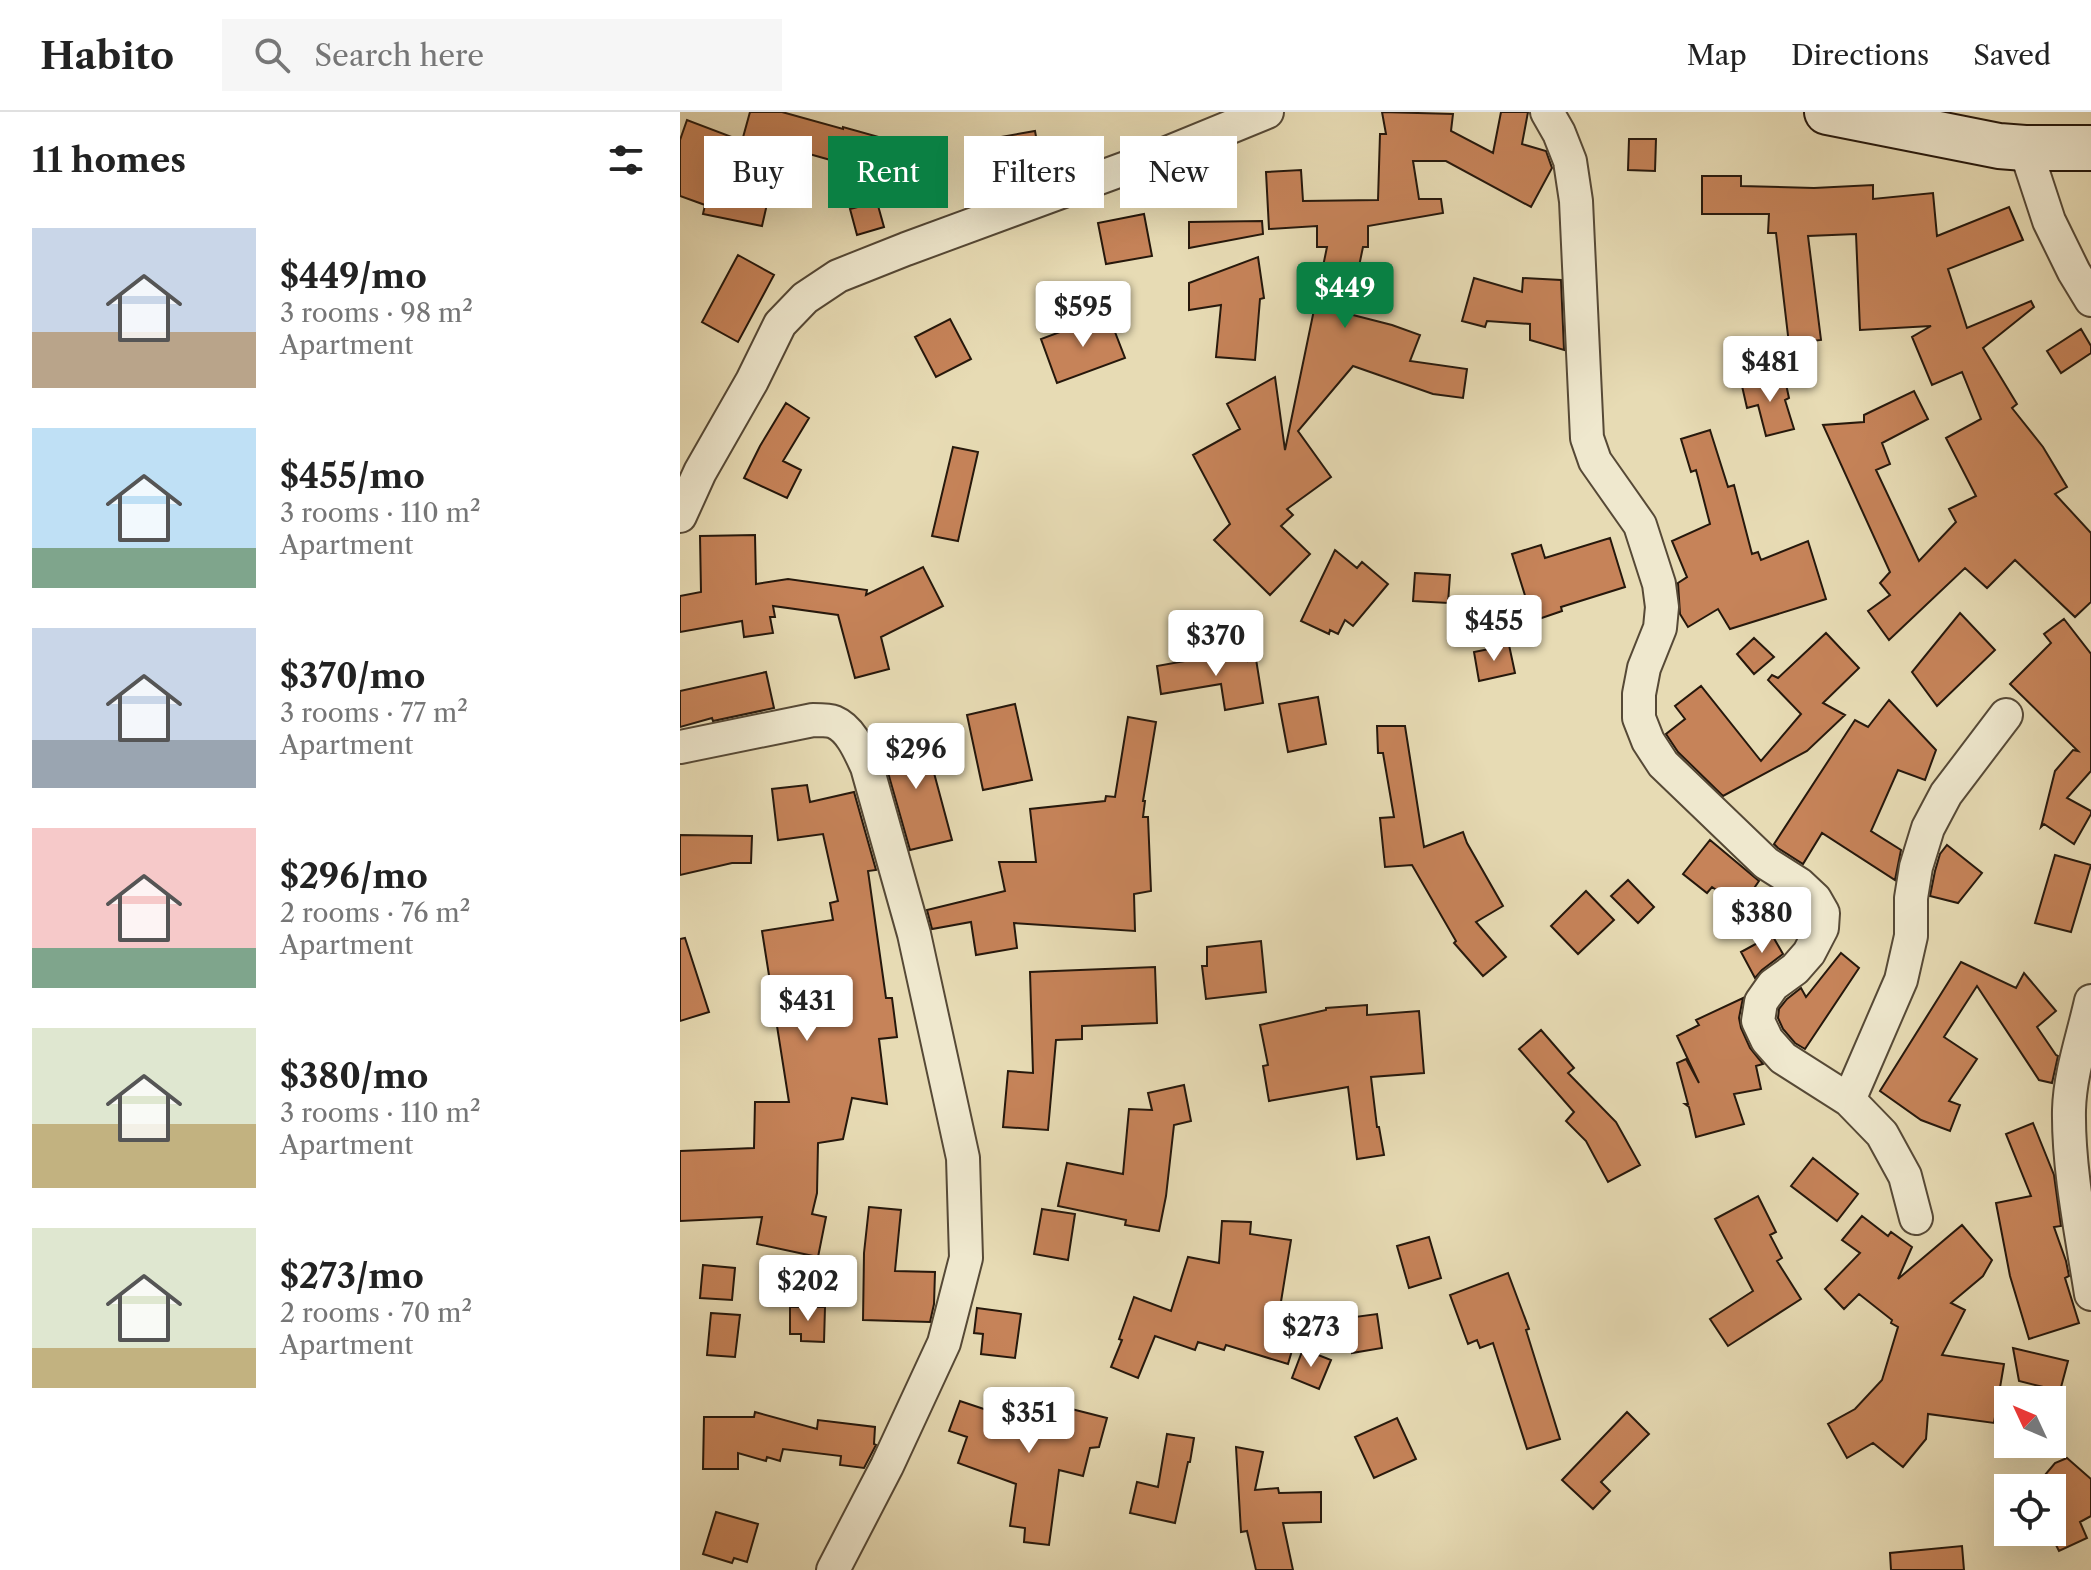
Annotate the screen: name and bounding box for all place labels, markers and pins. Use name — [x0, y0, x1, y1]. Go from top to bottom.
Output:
pin: $449 — [1298, 262, 1392, 330]
pin: $595 — [1036, 281, 1130, 349]
pin: $481 — [1723, 336, 1817, 404]
pin: $455 — [1447, 595, 1541, 663]
pin: $370 — [1169, 610, 1263, 678]
pin: $296 — [869, 723, 963, 791]
pin: $380 — [1715, 887, 1809, 955]
pin: $431 — [760, 975, 854, 1043]
pin: $202 — [761, 1255, 855, 1323]
pin: $273 — [1264, 1301, 1358, 1369]
pin: $351 — [982, 1387, 1076, 1455]

